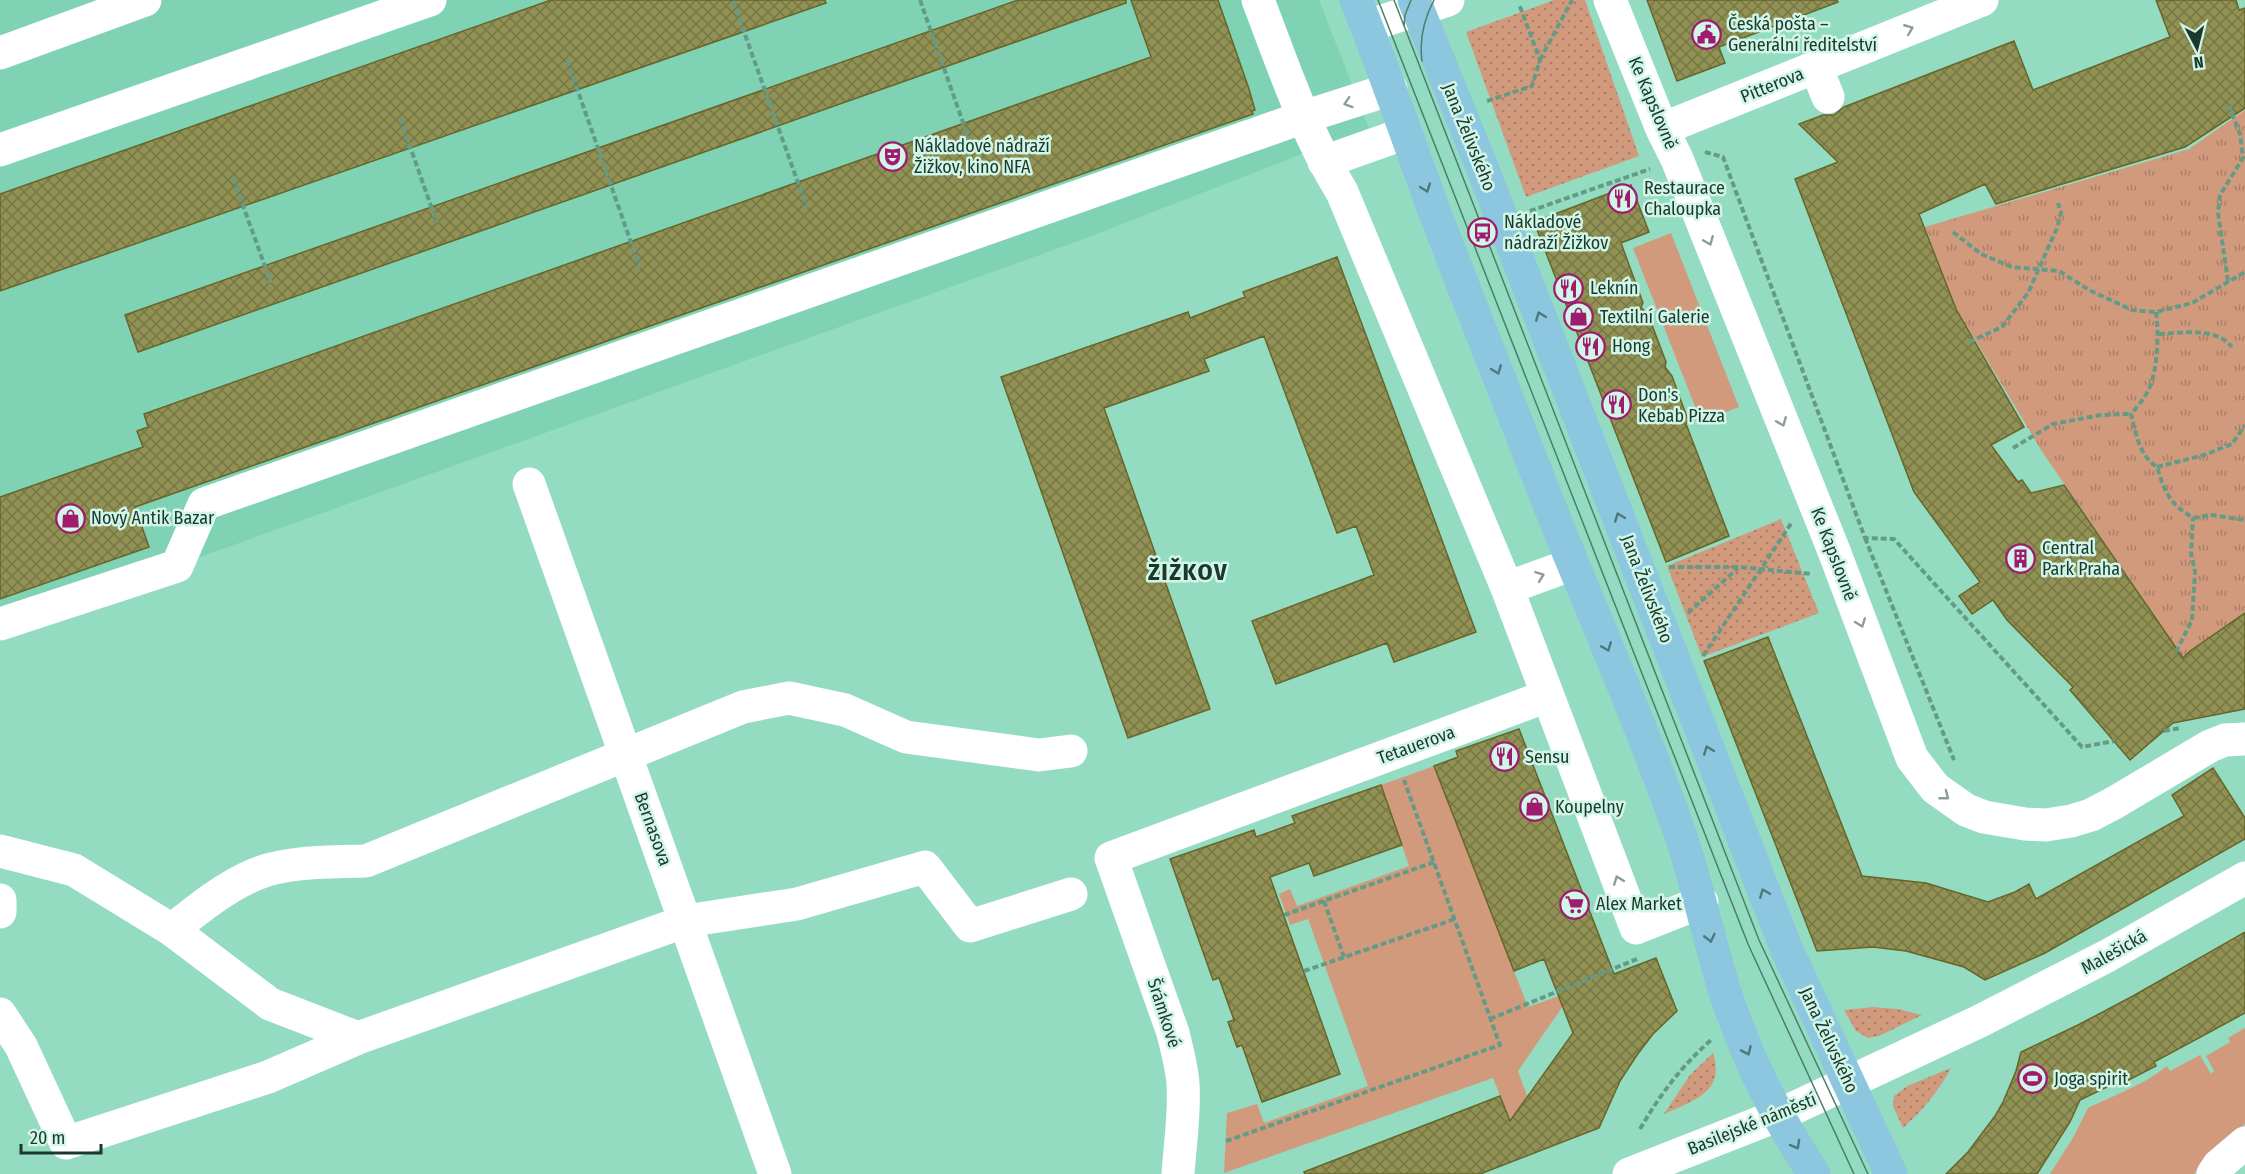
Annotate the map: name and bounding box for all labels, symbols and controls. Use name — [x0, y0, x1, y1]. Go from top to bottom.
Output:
place label: Česká pošta – Generální ředitelství — [1728, 13, 1878, 56]
public building icon: Česká pošta – Generální ředitelství — [1691, 18, 1723, 50]
north arrow — [2167, 18, 2227, 78]
one-way arrow — [1903, 24, 1914, 36]
text: N — [2193, 52, 2205, 72]
street label: Ke Kapslovně — [1624, 53, 1682, 153]
street label: Pitterova — [1737, 62, 1807, 108]
street label: Jana Želivského — [1437, 80, 1501, 194]
one-way arrow — [1343, 96, 1353, 108]
place label: Nákladové nádraží Žižkov, kino NFA — [914, 135, 1050, 178]
theatre icon: Nákladové nádraží Žižkov, kino NFA — [877, 140, 909, 172]
place label: Restaurace Chaloupka — [1644, 177, 1725, 220]
one-way arrow — [1419, 182, 1432, 193]
restaurant icon: Restaurace Chaloupka — [1607, 182, 1639, 214]
place label: Nákladové nádraží Žižkov — [1504, 211, 1608, 254]
bus stop icon: Nákladové nádraží Žižkov — [1467, 216, 1499, 248]
one-way arrow — [1702, 235, 1715, 245]
restaurant icon: Leknín — [1553, 272, 1585, 304]
place label: Leknín — [1590, 277, 1638, 299]
shop icon: Textilní Galerie — [1563, 301, 1595, 333]
place label: Textilní Galerie — [1600, 306, 1710, 328]
one-way arrow — [1535, 311, 1547, 322]
restaurant icon: Hong — [1575, 330, 1607, 362]
place label: Hong — [1612, 335, 1651, 357]
one-way arrow — [1489, 364, 1502, 375]
place label: Don's Kebab Pizza — [1638, 384, 1725, 427]
restaurant icon: Don's Kebab Pizza — [1601, 389, 1633, 421]
one-way arrow — [1775, 416, 1787, 427]
shop icon: Nový Antik Bazar — [54, 502, 86, 534]
street label: Ke Kapslovně — [1806, 504, 1862, 604]
place label: Nový Antik Bazar — [91, 507, 215, 529]
one-way arrow — [1613, 512, 1626, 522]
street label: Jana Želivského — [1616, 532, 1678, 646]
place label: Central Park Praha — [2042, 537, 2120, 580]
building icon: Central Park Praha — [2005, 542, 2037, 574]
district label: ŽIŽKOV — [1148, 557, 1228, 586]
one-way arrow — [1534, 570, 1545, 583]
one-way arrow — [1854, 617, 1866, 628]
one-way arrow — [1600, 641, 1612, 652]
street label: Tetauerova — [1374, 721, 1458, 769]
restaurant icon: Sensu — [1488, 741, 1520, 773]
one-way arrow — [1703, 745, 1715, 756]
place label: Sensu — [1525, 746, 1569, 768]
one-way arrow — [1938, 788, 1949, 799]
street label: Bernasova — [630, 789, 677, 869]
shop icon: Koupelny — [1518, 791, 1550, 823]
place label: Koupelny — [1555, 796, 1624, 818]
one-way arrow — [1613, 876, 1625, 887]
supermarket icon: Alex Market — [1559, 888, 1591, 920]
one-way arrow — [1759, 889, 1772, 899]
place label: Alex Market — [1596, 893, 1682, 915]
street label: Malešická — [2077, 925, 2151, 979]
one-way arrow — [1703, 933, 1716, 943]
street label: Šrámkové — [1142, 975, 1186, 1051]
street label: Jana Želivského — [1795, 984, 1863, 1096]
one-way arrow — [1740, 1045, 1752, 1056]
sports icon: Joga spirit — [2017, 1063, 2049, 1095]
place label: Joga spirit — [2054, 1068, 2128, 1090]
street label: Basilejské náměstí — [1684, 1088, 1820, 1160]
scale bar — [21, 1117, 100, 1155]
text: 20 m — [30, 1127, 65, 1149]
one-way arrow — [1789, 1139, 1800, 1149]

